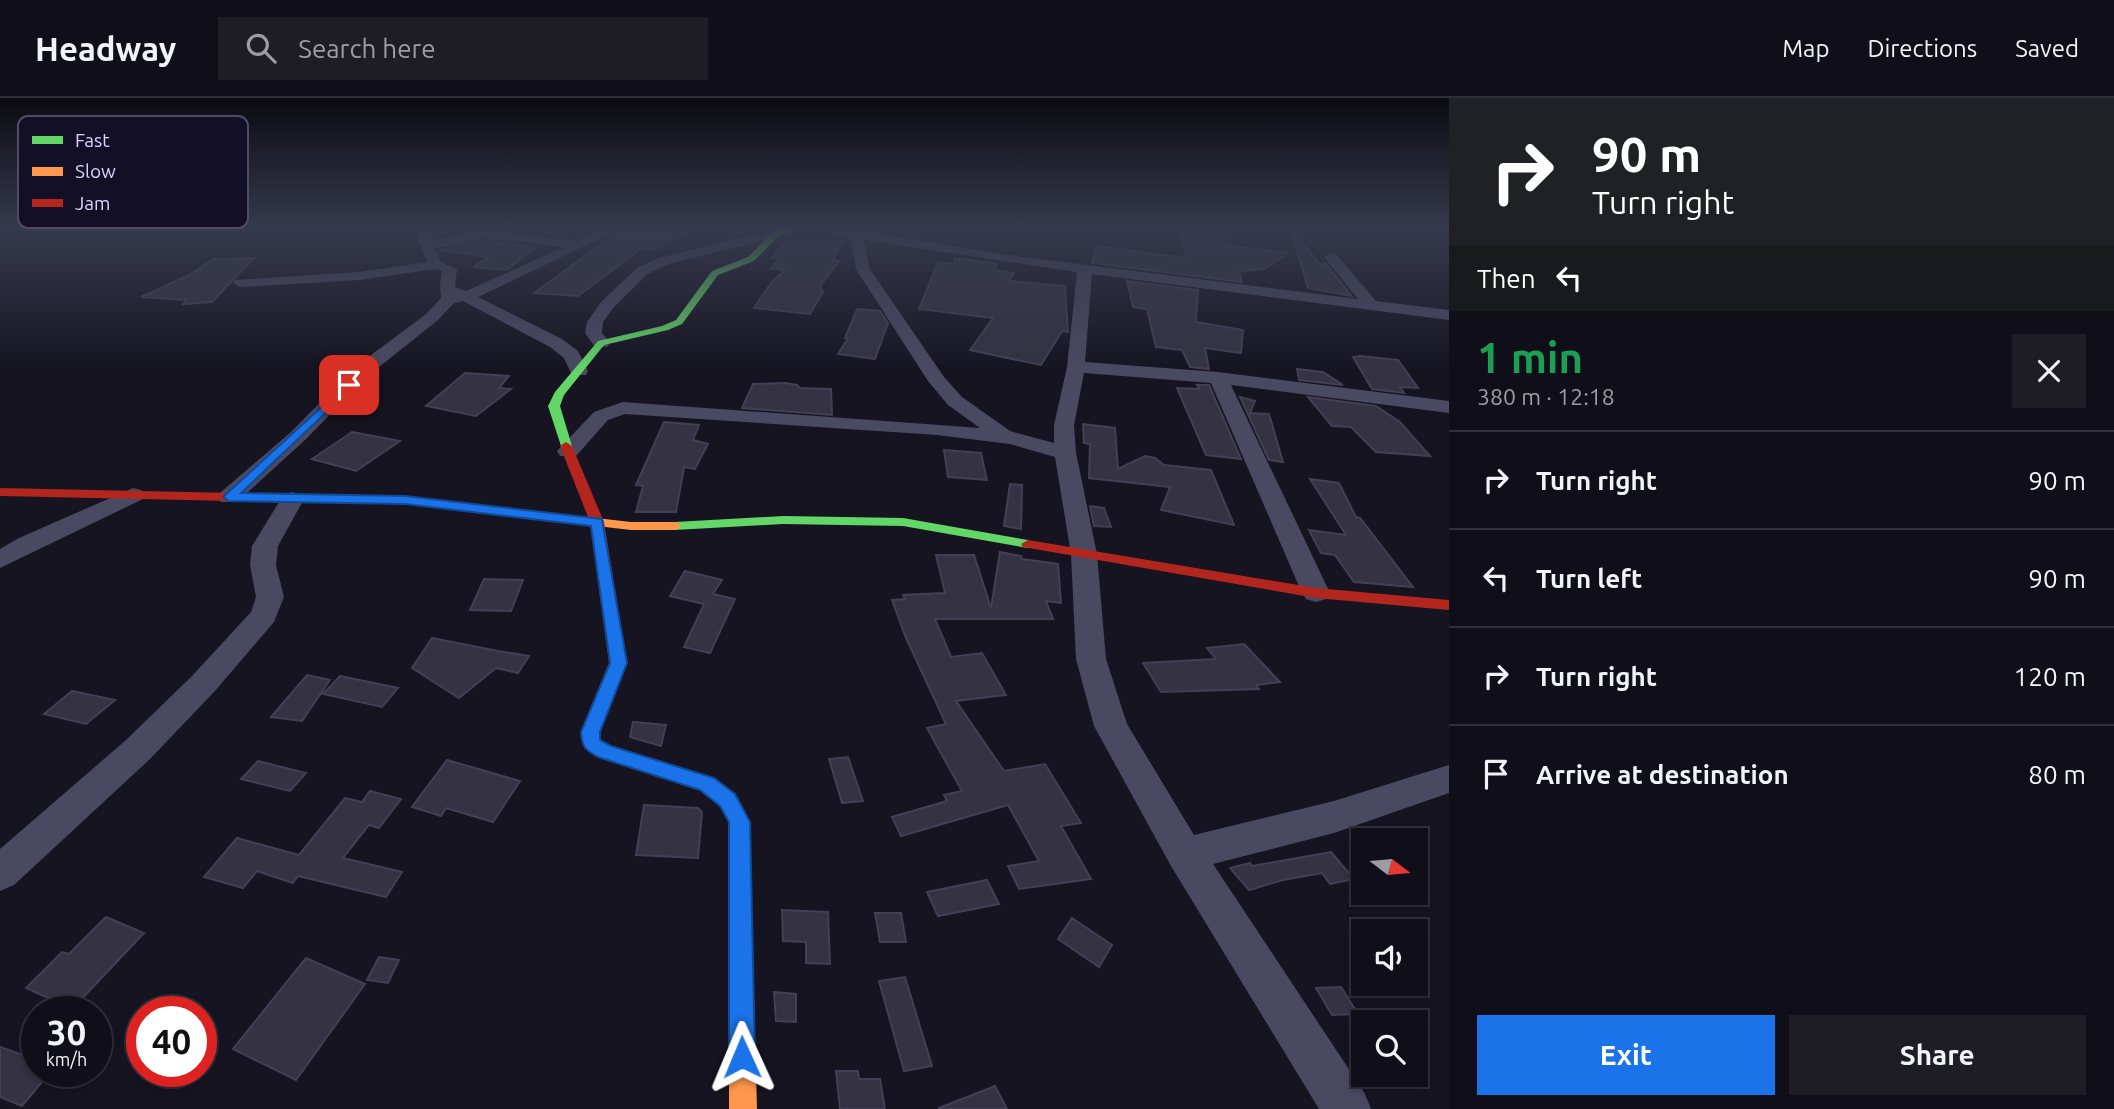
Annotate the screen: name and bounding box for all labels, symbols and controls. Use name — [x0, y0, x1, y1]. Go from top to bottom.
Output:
search box — [218, 17, 708, 80]
icon: search — [242, 29, 280, 67]
text: Headway — [35, 30, 176, 67]
text: Search here — [298, 34, 436, 63]
text: Map — [1782, 35, 1829, 62]
text: Directions — [1867, 35, 1977, 62]
text: Saved — [2015, 35, 2079, 62]
legend — [18, 116, 248, 228]
icon: right — [1477, 126, 1568, 217]
text: 90 m — [1592, 126, 1701, 181]
text: Fast — [75, 129, 110, 151]
text: Slow — [75, 160, 116, 182]
text: Turn right — [1592, 184, 1734, 220]
text: Jam — [75, 192, 111, 214]
icon: left — [1550, 259, 1588, 297]
text: Then — [1477, 264, 1536, 293]
text: 1 min — [1477, 334, 1583, 381]
button: close — [2012, 334, 2086, 408]
pin — [319, 355, 379, 415]
icon: arrive — [330, 366, 368, 404]
text: 380 m · 12:18 — [1477, 384, 1615, 409]
icon: right — [1477, 461, 1515, 499]
text: Turn right — [1536, 466, 1657, 495]
text: 90 m — [2028, 466, 2086, 495]
icon: left — [1477, 559, 1515, 597]
text: Turn left — [1536, 564, 1642, 593]
text: 90 m — [2028, 564, 2086, 593]
icon: right — [1477, 657, 1515, 695]
text: Turn right — [1536, 662, 1657, 691]
text: 120 m — [2014, 662, 2086, 691]
icon: arrive — [1477, 755, 1515, 793]
text: Arrive at destination — [1536, 760, 1789, 789]
text: 80 m — [2028, 760, 2086, 789]
north arrow — [1351, 828, 1428, 905]
map controls — [1351, 828, 1428, 1087]
button: sound — [1351, 919, 1428, 996]
speed limit sign: 40 — [126, 996, 217, 1087]
button: search — [1351, 1010, 1428, 1087]
text: 30 — [47, 1012, 86, 1052]
button: Exit — [1477, 1015, 1775, 1095]
button: Share — [1789, 1015, 2086, 1095]
position arrow — [705, 1020, 779, 1094]
text: km/h — [46, 1049, 87, 1069]

